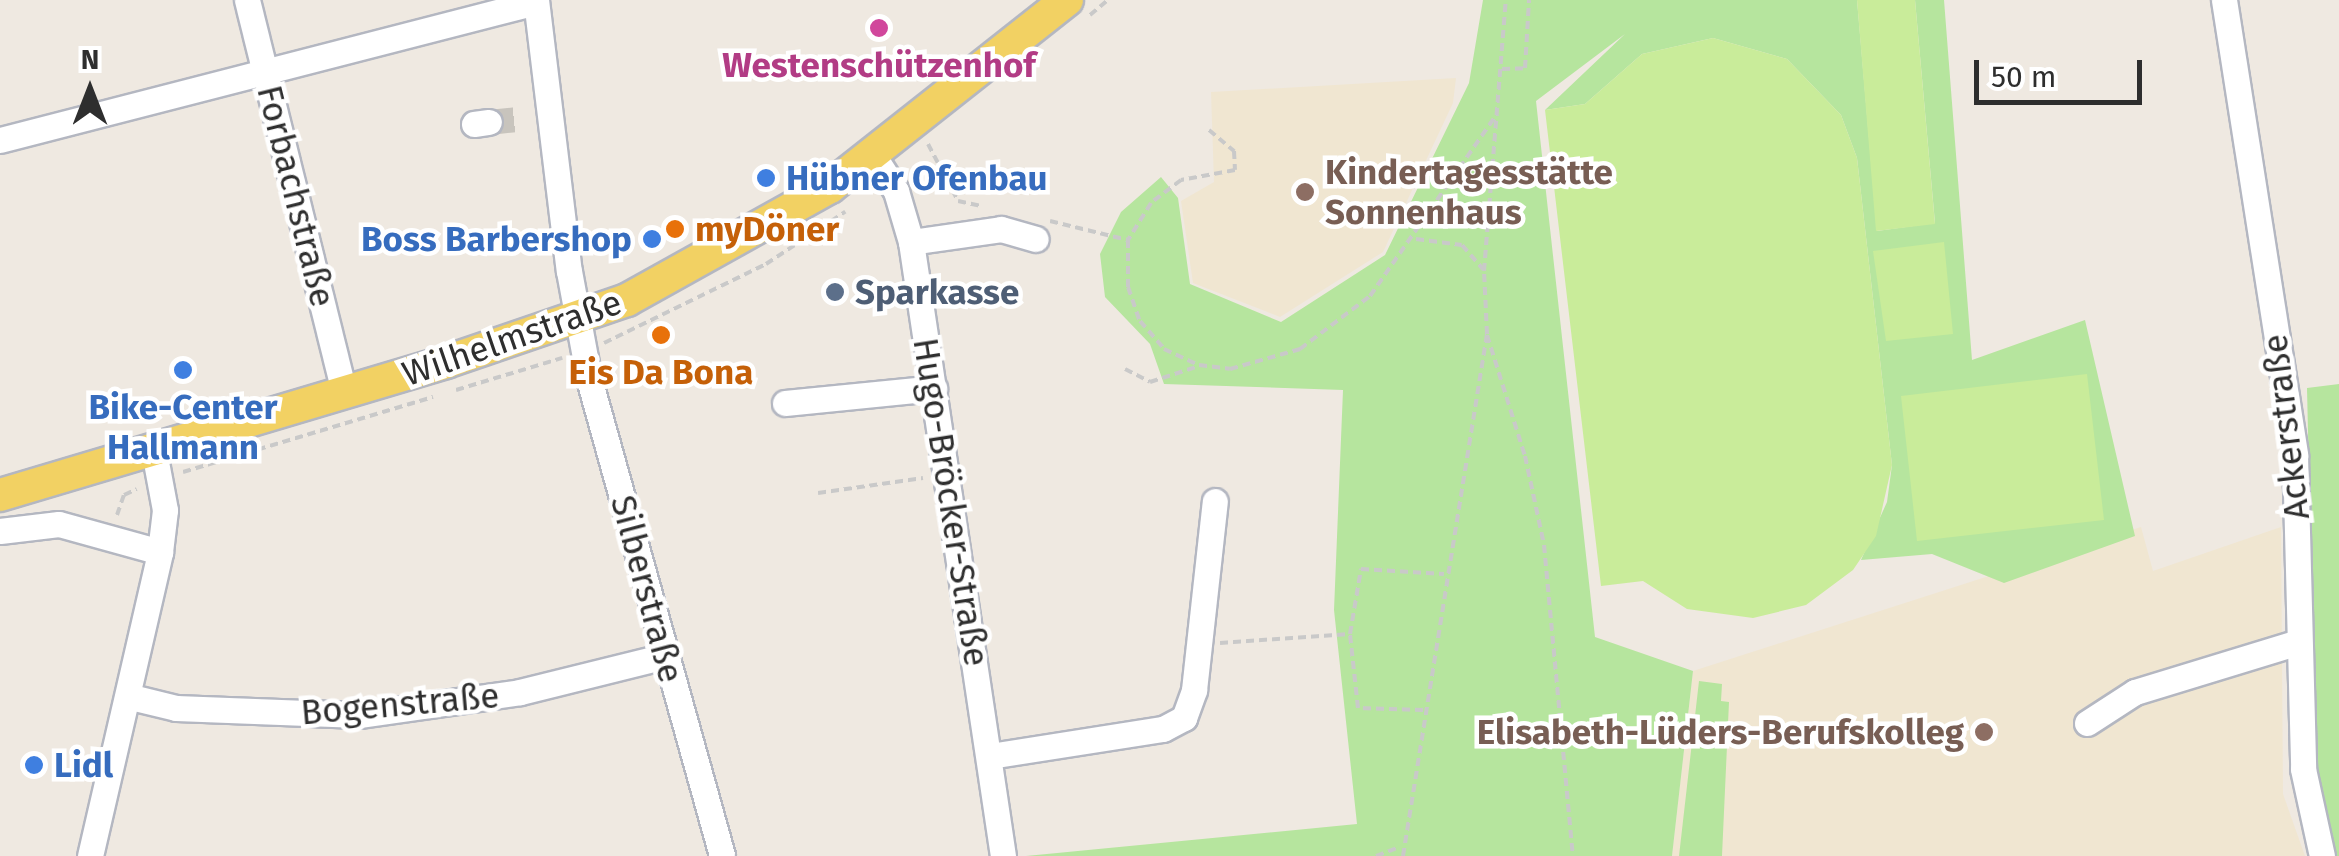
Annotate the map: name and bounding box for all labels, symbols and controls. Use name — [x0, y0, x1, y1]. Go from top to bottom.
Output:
marker: Westenschützenhof — [868, 17, 890, 39]
north arrow — [40, 40, 140, 140]
scale bar — [1979, 40, 2146, 102]
text: N — [81, 43, 99, 76]
place label: Westenschützenhof — [722, 44, 1036, 86]
text: 50 m — [1991, 59, 2056, 95]
street label: Forbachstraße — [248, 81, 344, 311]
place label: Kindertagesstätte Sonnenhaus — [1325, 151, 1613, 233]
place label: Hübner Ofenbau — [786, 157, 1048, 199]
marker: Hübner Ofenbau — [755, 167, 777, 189]
marker: Kindertagesstätte Sonnenhaus — [1294, 181, 1316, 203]
place label: myDöner — [695, 208, 839, 250]
place label: Boss Barbershop — [361, 218, 632, 260]
marker: myDöner — [664, 218, 686, 240]
marker: Boss Barbershop — [641, 228, 663, 250]
place label: Sparkasse — [855, 271, 1019, 313]
street label: Wilhelmstraße — [397, 281, 627, 395]
marker: Sparkasse — [824, 281, 846, 303]
marker: Eis Da Bona — [650, 324, 672, 346]
street label: Ackerstraße — [2254, 332, 2318, 522]
street label: Hugo-Bröcker-Straße — [904, 335, 998, 669]
place label: Eis Da Bona — [569, 351, 753, 393]
marker: Bike-Center Hallmann — [172, 359, 194, 381]
place label: Bike-Center Hallmann — [88, 386, 278, 468]
street label: Silberstraße — [602, 491, 692, 687]
street label: Bogenstraße — [299, 674, 501, 734]
place label: Elisabeth-Lüders-Berufskolleg — [1477, 711, 1964, 753]
marker: Elisabeth-Lüders-Berufskolleg — [1973, 721, 1995, 743]
place label: Lidl — [54, 744, 113, 786]
marker: Lidl — [23, 754, 45, 776]

